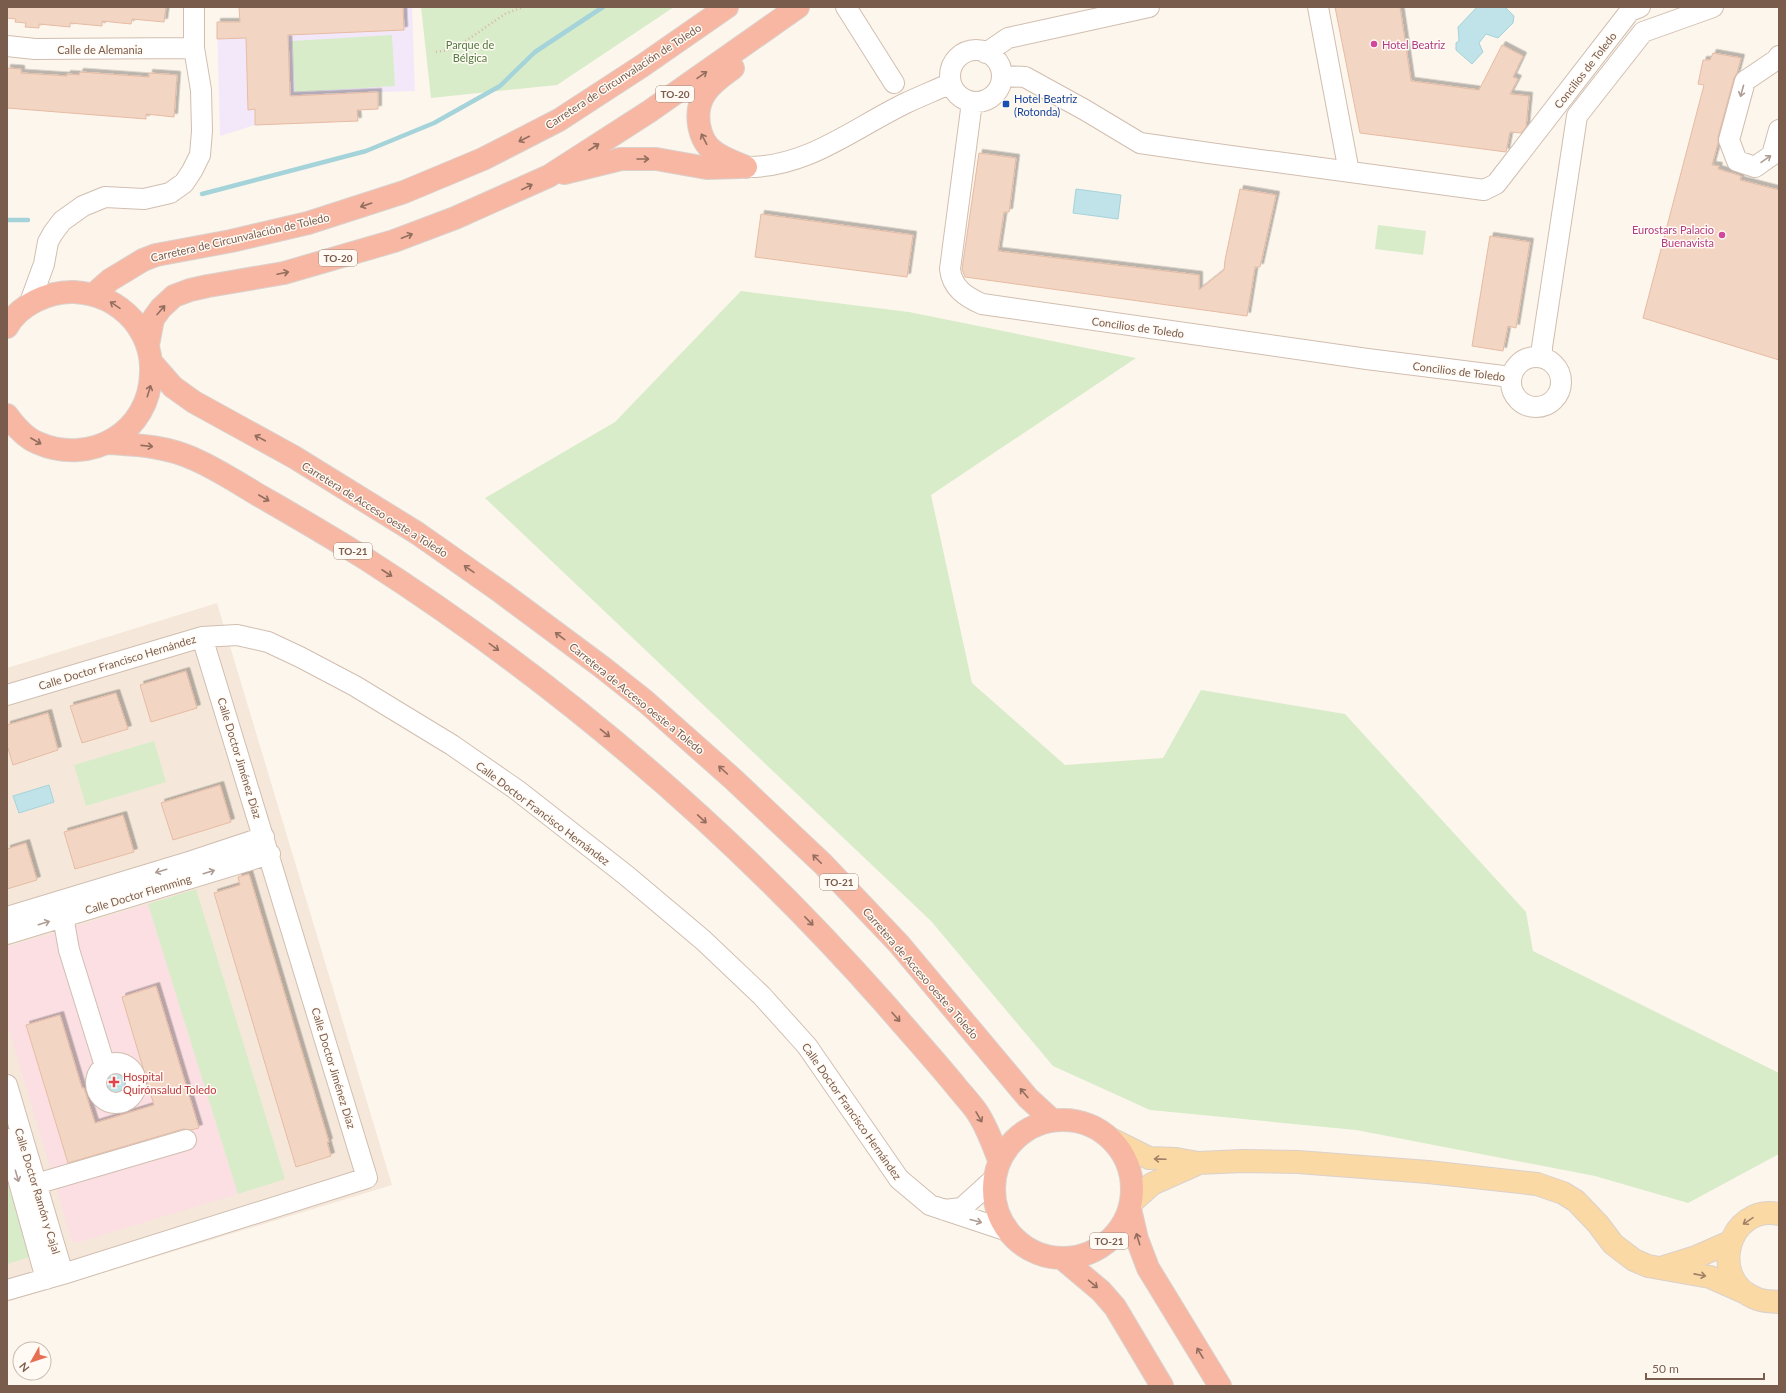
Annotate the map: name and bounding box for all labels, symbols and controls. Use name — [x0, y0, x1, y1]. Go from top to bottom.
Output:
street label: Carretera de Circunvalación de Toledo — [543, 21, 703, 131]
street label: Concilios de Toledo — [1551, 29, 1619, 111]
park label: Parque de Bélgica — [446, 38, 494, 64]
place label: Hotel Beatriz — [1382, 38, 1445, 51]
marker: Hotel Beatriz — [1369, 39, 1379, 49]
street label: Calle de Alemania — [57, 43, 143, 56]
one-way arrow — [696, 71, 707, 79]
one-way arrow — [1738, 85, 1745, 98]
road number: TO-20 — [656, 86, 694, 102]
place label: Hotel Beatriz (Rotonda) — [1014, 92, 1077, 118]
marker: Hotel Beatriz (Rotonda) — [1001, 99, 1011, 109]
one-way arrow — [700, 133, 707, 145]
one-way arrow — [519, 135, 531, 143]
one-way arrow — [588, 143, 599, 151]
one-way arrow — [636, 155, 649, 163]
one-way arrow — [1761, 155, 1772, 163]
one-way arrow — [521, 183, 533, 190]
one-way arrow — [360, 202, 373, 209]
street label: Carretera de Circunvalación de Toledo — [149, 210, 331, 264]
place label: Eurostars Palacio Buenavista — [1632, 223, 1714, 249]
marker: Eurostars Palacio Buenavista — [1717, 230, 1727, 240]
one-way arrow — [401, 231, 413, 239]
road number: TO-20 — [319, 250, 357, 266]
one-way arrow — [276, 269, 289, 277]
one-way arrow — [109, 301, 120, 309]
one-way arrow — [156, 304, 165, 315]
street label: Concilios de Toledo — [1091, 314, 1185, 340]
street label: Concilios de Toledo — [1412, 359, 1506, 383]
one-way arrow — [146, 385, 153, 398]
one-way arrow — [254, 434, 266, 442]
one-way arrow — [29, 437, 41, 445]
one-way arrow — [140, 442, 153, 449]
street label: Carretera de Acceso oeste a Toledo — [300, 459, 450, 559]
one-way arrow — [258, 495, 270, 503]
road number: TO-21 — [334, 543, 372, 559]
one-way arrow — [464, 565, 475, 573]
one-way arrow — [381, 569, 392, 577]
one-way arrow — [554, 631, 565, 640]
street label: Calle Doctor Francisco Hernández — [37, 632, 197, 692]
street label: Carretera de Acceso oeste a Toledo — [567, 640, 707, 756]
one-way arrow — [488, 643, 499, 651]
street label: Calle Doctor Jiménez Díaz — [215, 696, 265, 820]
one-way arrow — [599, 729, 610, 737]
street label: Calle Doctor Francisco Hernández — [474, 758, 612, 868]
one-way arrow — [718, 765, 728, 775]
one-way arrow — [697, 814, 708, 823]
one-way arrow — [813, 854, 822, 864]
one-way arrow — [154, 868, 167, 875]
one-way arrow — [202, 868, 215, 875]
street label: Calle Doctor Flemming — [83, 872, 193, 916]
road number: TO-21 — [820, 874, 858, 890]
street label: Carretera de Acceso oeste a Toledo — [861, 905, 981, 1041]
one-way arrow — [804, 916, 814, 926]
one-way arrow — [38, 919, 51, 926]
street label: Calle Doctor Jiménez Díaz — [309, 1006, 359, 1130]
one-way arrow — [892, 1012, 901, 1022]
street label: Calle Doctor Francisco Hernández — [800, 1040, 904, 1182]
place label: Hospital Quirónsalud Toledo — [123, 1070, 216, 1096]
marker: Hospital Quirónsalud Toledo — [108, 1076, 120, 1088]
one-way arrow — [1019, 1088, 1028, 1098]
one-way arrow — [976, 1111, 984, 1123]
street label: Calle Doctor Ramón y Cajal — [13, 1126, 63, 1256]
one-way arrow — [1154, 1155, 1167, 1162]
one-way arrow — [14, 1170, 22, 1183]
one-way arrow — [969, 1217, 982, 1225]
one-way arrow — [1743, 1217, 1754, 1225]
road number: TO-21 — [1090, 1233, 1128, 1249]
one-way arrow — [1134, 1233, 1141, 1246]
one-way arrow — [1693, 1272, 1706, 1280]
one-way arrow — [1088, 1279, 1098, 1288]
north arrow — [12, 1341, 52, 1381]
one-way arrow — [1195, 1347, 1203, 1359]
scale bar — [1646, 1355, 1764, 1381]
text: N — [16, 1360, 32, 1375]
text: 50 m — [1652, 1361, 1679, 1376]

